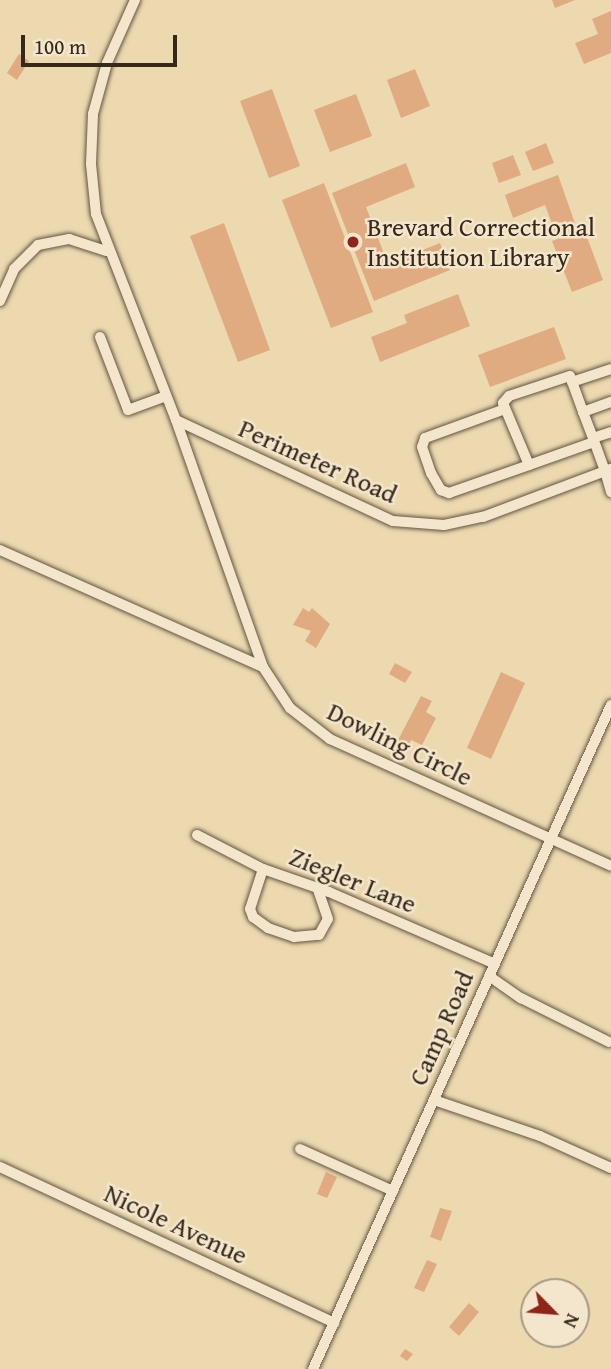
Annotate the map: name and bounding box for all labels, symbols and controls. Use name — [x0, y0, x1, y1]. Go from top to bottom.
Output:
scale bar — [24, 21, 180, 65]
text: 100 m — [34, 31, 86, 62]
place label: Brevard Correctional Institution Library — [367, 211, 595, 272]
marker: Brevard Correctional Institution Library — [345, 234, 361, 250]
street label: Perimeter Road — [234, 412, 402, 510]
street label: Dowling Circle — [322, 695, 478, 793]
street label: Ziegler Lane — [285, 840, 421, 920]
street label: Camp Road — [402, 966, 480, 1090]
street label: Nicole Avenue — [100, 1177, 252, 1271]
north arrow — [520, 1278, 590, 1348]
text: N — [557, 1309, 588, 1333]

